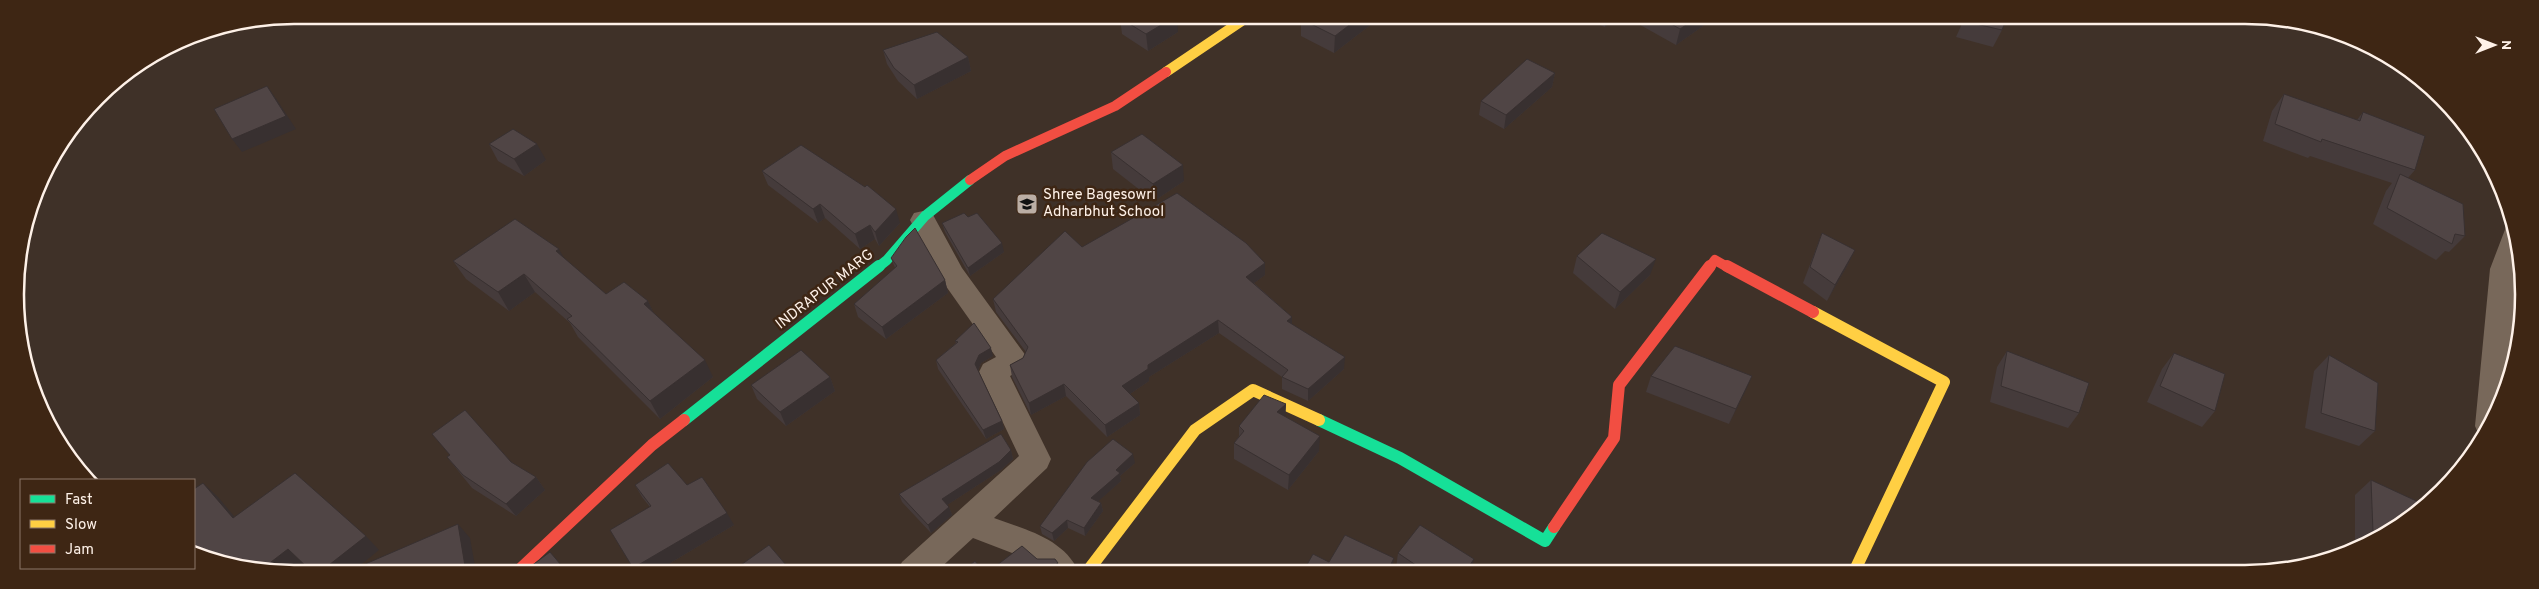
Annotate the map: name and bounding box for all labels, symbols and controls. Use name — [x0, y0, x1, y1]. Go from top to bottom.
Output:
north arrow — [2469, 20, 2519, 70]
text: N — [2497, 40, 2514, 50]
place label: Shree Bagesowri Adharbhut School — [1043, 186, 1164, 222]
school or university icon: Shree Bagesowri Adharbhut School — [1015, 192, 1039, 216]
street label: INDRAPUR MARG — [772, 246, 878, 334]
legend — [20, 479, 195, 569]
text: Fast — [65, 491, 93, 510]
text: Slow — [65, 516, 97, 535]
text: Jam — [65, 541, 94, 560]

